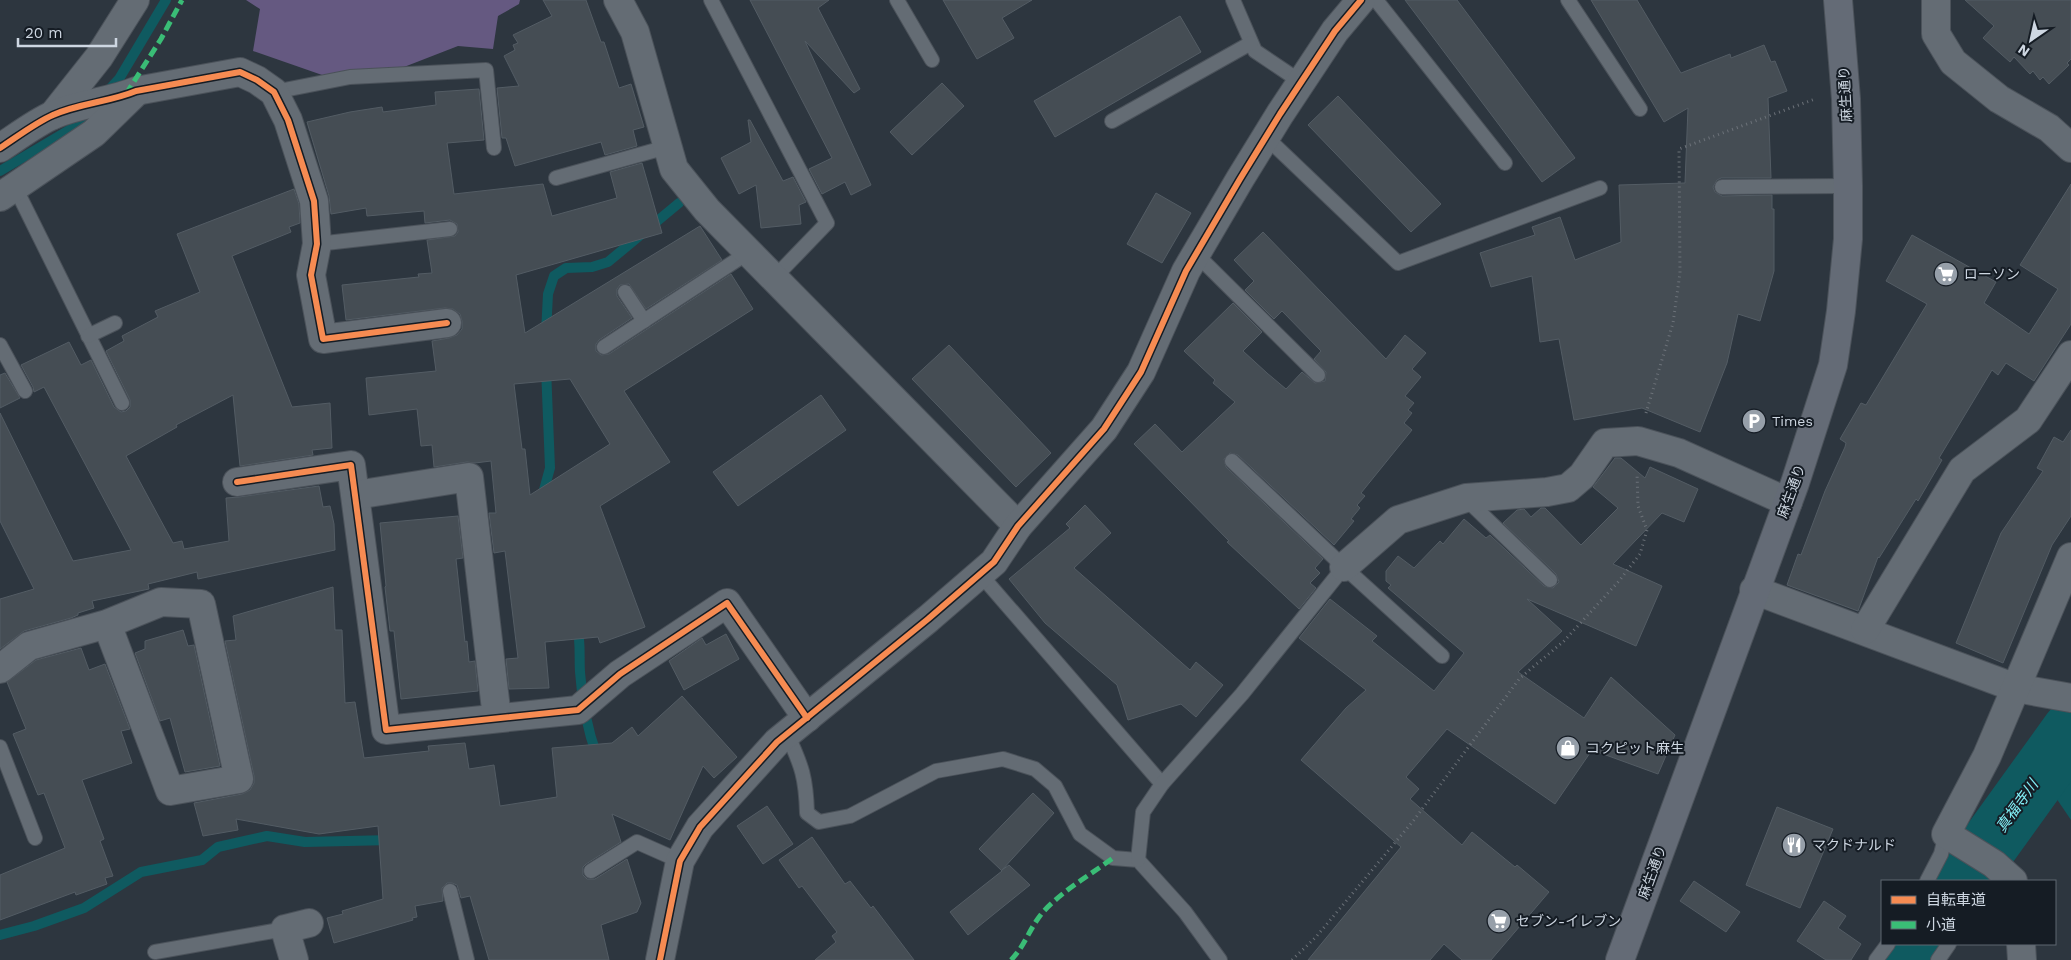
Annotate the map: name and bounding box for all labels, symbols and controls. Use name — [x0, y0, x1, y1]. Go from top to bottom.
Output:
scale bar — [18, 15, 115, 47]
north arrow — [2006, 15, 2056, 65]
text: 20 m — [25, 24, 63, 42]
text: N — [2015, 41, 2033, 60]
street label: 麻生通り — [1836, 66, 1854, 122]
supermarket icon: ローソン — [1933, 261, 1959, 287]
place label: ローソン — [1964, 266, 2020, 282]
parking icon: Times — [1741, 408, 1767, 434]
place label: Times — [1772, 413, 1813, 429]
street label: 麻生通り — [1774, 462, 1808, 520]
shop icon: コクピット麻生 — [1555, 735, 1581, 761]
place label: コクピット麻生 — [1586, 740, 1684, 756]
water label: 真福寺川 — [1992, 775, 2043, 836]
restaurant icon: マクドナルド — [1781, 832, 1807, 858]
place label: マクドナルド — [1812, 837, 1896, 853]
street label: 麻生通り — [1635, 843, 1669, 901]
legend — [1881, 880, 2056, 945]
text: 自転車道 — [1926, 891, 1986, 909]
supermarket icon: セブン-イレブン — [1486, 908, 1512, 934]
place label: セブン-イレブン — [1516, 913, 1621, 929]
text: 小道 — [1926, 916, 1956, 934]

